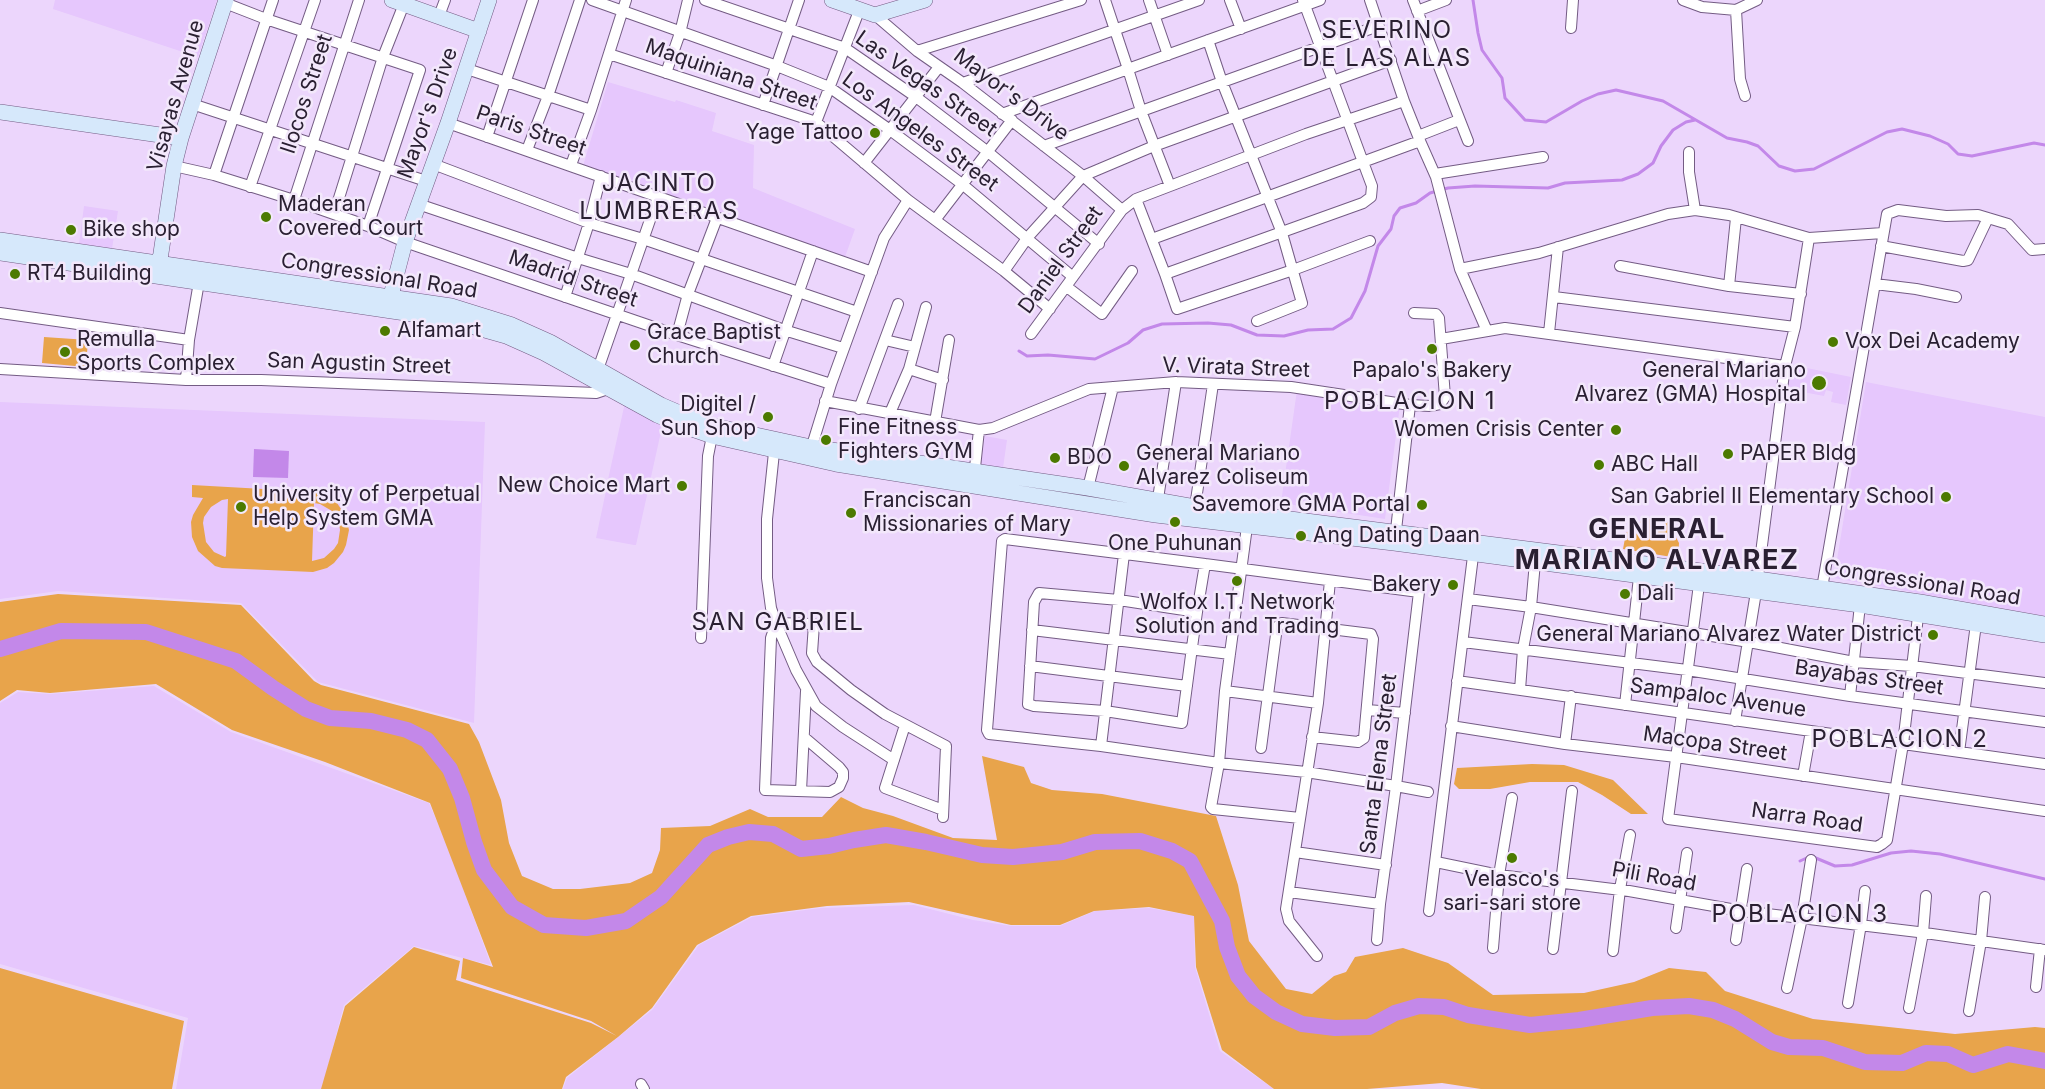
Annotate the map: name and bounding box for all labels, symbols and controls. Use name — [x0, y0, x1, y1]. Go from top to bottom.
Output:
street label: Visayas Avenue — [142, 17, 210, 175]
district label: SEVERINO DE LAS ALAS — [1302, 17, 1472, 73]
street label: Las Vegas Street — [850, 26, 1002, 142]
street label: Ilocos Street — [276, 31, 338, 157]
street label: Maquiniana Street — [642, 34, 820, 116]
street label: Mayor's Drive — [948, 43, 1074, 147]
street label: Mayor's Drive — [393, 44, 463, 182]
street label: Los Angeles Street — [837, 67, 1003, 197]
street label: Paris Street — [473, 100, 589, 162]
place label: Yage Tattoo — [745, 120, 863, 146]
marker: Yage Tattoo — [868, 126, 882, 140]
district label: JACINTO LUMBRERAS — [579, 170, 739, 226]
place label: Maderan Covered Court — [278, 192, 423, 242]
street label: Daniel Street — [1014, 201, 1108, 319]
marker: Maderan Covered Court — [259, 210, 273, 224]
place label: Bike shop — [83, 217, 180, 243]
marker: Bike shop — [64, 223, 78, 237]
street label: Madrid Street — [505, 245, 641, 313]
street label: Congressional Road — [279, 248, 479, 304]
place label: RT4 Building — [27, 261, 152, 287]
marker: RT4 Building — [8, 267, 22, 281]
place label: Alfamart — [397, 318, 481, 344]
place label: Grace Baptist Church — [647, 320, 781, 370]
marker: Alfamart — [378, 324, 392, 338]
place label: Remulla Sports Complex — [77, 327, 235, 377]
place label: Vox Dei Academy — [1845, 329, 2020, 355]
marker: Vox Dei Academy — [1826, 335, 1840, 349]
marker: Grace Baptist Church — [628, 338, 642, 352]
marker: Papalo's Bakery — [1425, 342, 1439, 356]
marker: Remulla Sports Complex — [58, 345, 72, 359]
street label: San Agustin Street — [267, 348, 451, 380]
street label: V. Virata Street — [1162, 353, 1310, 383]
place label: Papalo's Bakery — [1352, 358, 1512, 384]
place label: General Mariano Alvarez (GMA) Hospital — [1574, 358, 1806, 408]
marker: General Mariano Alvarez (GMA) Hospital — [1810, 374, 1828, 392]
district label: POBLACION 1 — [1324, 388, 1496, 416]
place label: Digitel / Sun Shop — [660, 392, 756, 442]
marker: Digitel / Sun Shop — [761, 410, 775, 424]
place label: Fine Fitness Fighters GYM — [838, 415, 973, 465]
place label: Women Crisis Center — [1394, 417, 1604, 443]
marker: Women Crisis Center — [1609, 423, 1623, 437]
marker: Fine Fitness Fighters GYM — [819, 433, 833, 447]
place label: General Mariano Alvarez Coliseum — [1136, 441, 1308, 491]
place label: PAPER Bldg — [1740, 441, 1856, 467]
place label: BDO — [1067, 445, 1112, 471]
marker: PAPER Bldg — [1721, 447, 1735, 461]
marker: BDO — [1048, 451, 1062, 465]
place label: ABC Hall — [1611, 452, 1698, 478]
marker: ABC Hall — [1592, 458, 1606, 472]
marker: General Mariano Alvarez Coliseum — [1117, 459, 1131, 473]
place label: New Choice Mart — [498, 473, 670, 499]
marker: New Choice Mart — [675, 479, 689, 493]
place label: University of Perpetual Help System GMA — [253, 482, 480, 532]
place label: San Gabriel II Elementary School — [1610, 484, 1934, 510]
place label: Franciscan Missionaries of Mary — [863, 488, 1071, 538]
marker: San Gabriel II Elementary School — [1939, 490, 1953, 504]
place label: Savemore GMA Portal — [1192, 492, 1410, 518]
marker: Savemore GMA Portal — [1415, 498, 1429, 512]
marker: University of Perpetual Help System GMA — [234, 500, 248, 514]
marker: Franciscan Missionaries of Mary — [844, 506, 858, 520]
district label: GENERAL MARIANO ALVAREZ — [1515, 514, 1799, 577]
marker: One Puhunan — [1168, 515, 1182, 529]
place label: Ang Dating Daan — [1313, 523, 1480, 549]
marker: Ang Dating Daan — [1294, 529, 1308, 543]
place label: One Puhunan — [1108, 531, 1242, 557]
street label: Congressional Road — [1822, 555, 2022, 611]
place label: Bakery — [1372, 572, 1441, 598]
marker: Wolfox I.T. Network Solution and Trading — [1230, 574, 1244, 588]
marker: Bakery — [1446, 578, 1460, 592]
place label: Dali — [1637, 581, 1674, 607]
marker: Dali — [1618, 587, 1632, 601]
place label: Wolfox I.T. Network Solution and Trading — [1135, 590, 1339, 640]
district label: SAN GABRIEL — [692, 609, 864, 637]
place label: General Mariano Alvarez Water District — [1536, 622, 1921, 648]
marker: General Mariano Alvarez Water District — [1926, 628, 1940, 642]
street label: Bayabas Street — [1793, 655, 1945, 701]
street label: Santa Elena Street — [1355, 672, 1403, 856]
street label: Sampaloc Avenue — [1628, 673, 1808, 723]
street label: Macopa Street — [1641, 721, 1789, 767]
district label: POBLACION 2 — [1812, 726, 1988, 754]
street label: Narra Road — [1750, 798, 1864, 838]
marker: Velasco's sari-sari store — [1505, 851, 1519, 865]
street label: Pili Road — [1610, 857, 1698, 897]
place label: Velasco's sari-sari store — [1443, 867, 1581, 917]
district label: POBLACION 3 — [1711, 901, 1889, 929]

